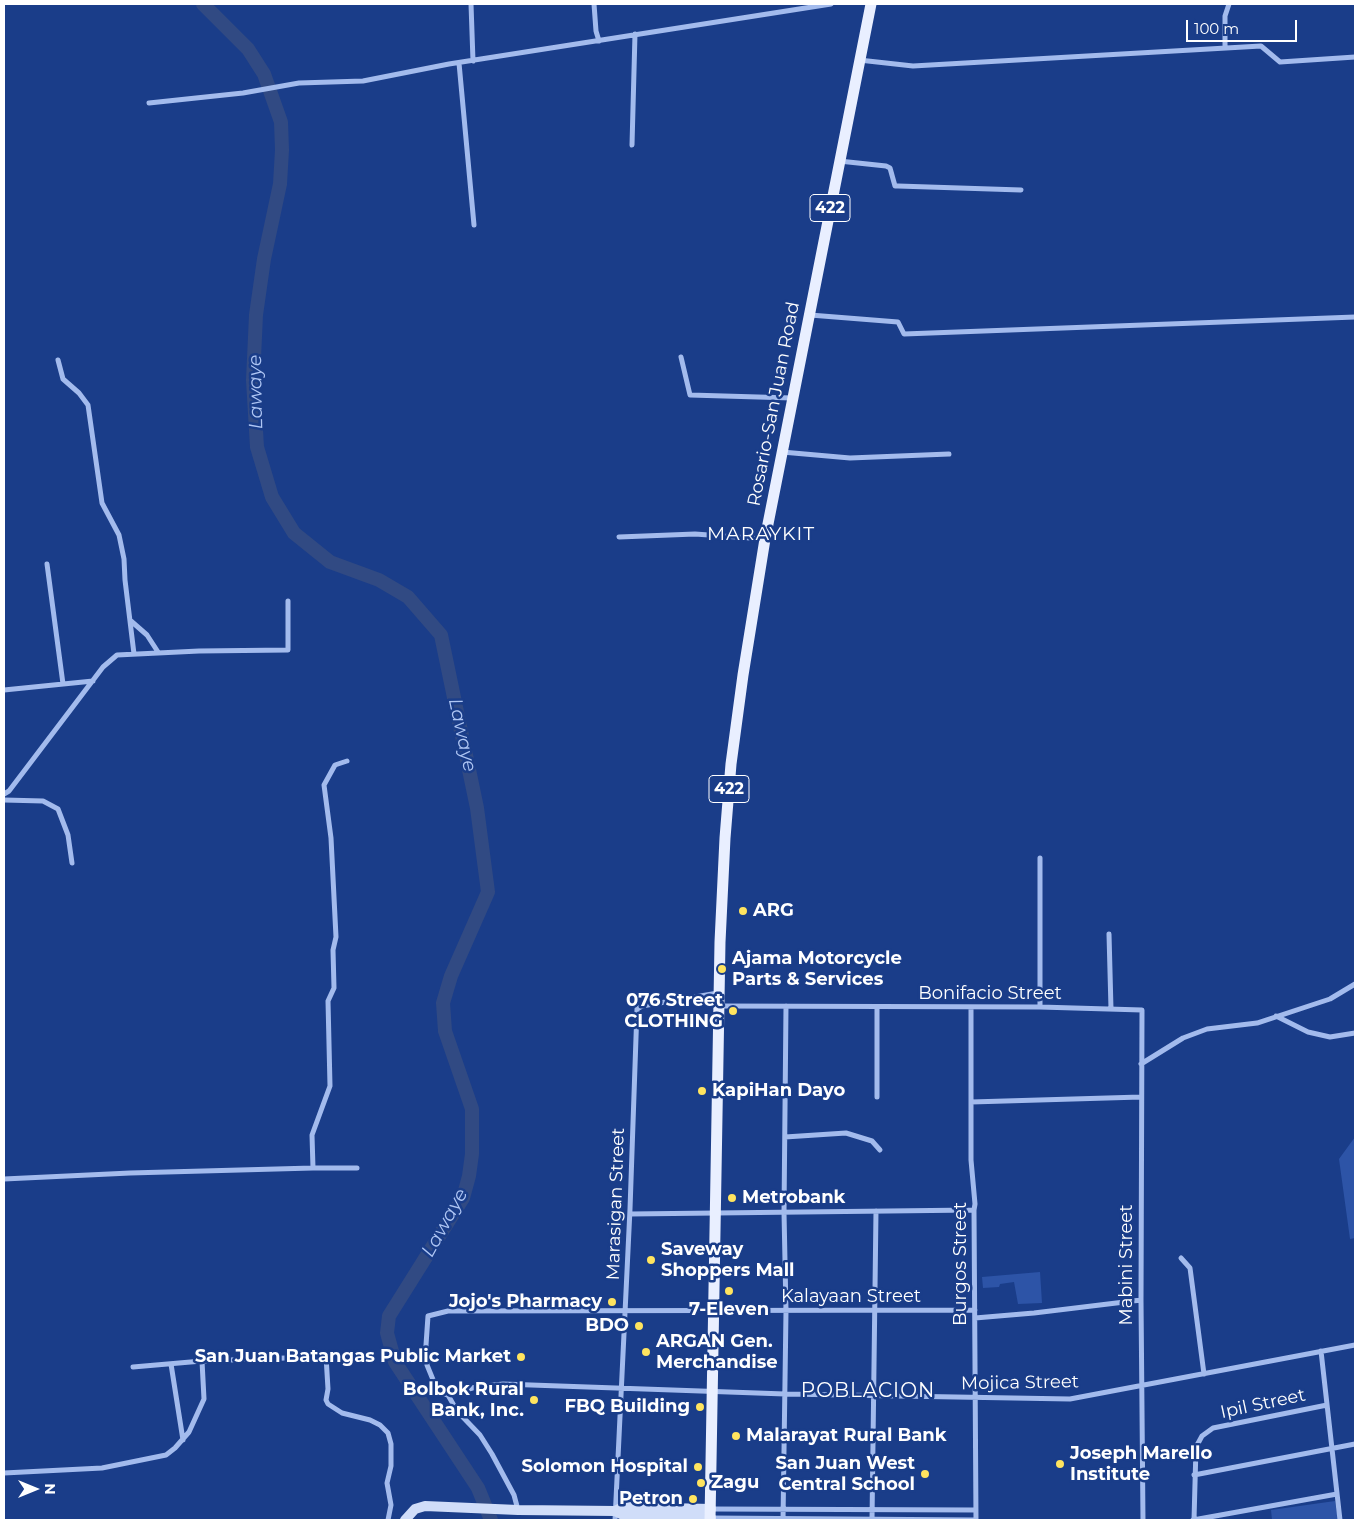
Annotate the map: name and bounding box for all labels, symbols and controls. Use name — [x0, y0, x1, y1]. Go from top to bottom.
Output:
scale bar — [1189, 10, 1300, 42]
text: 100 m — [1194, 19, 1239, 38]
road number: 422 — [810, 194, 850, 222]
street label: Rosario-San Juan Road — [744, 300, 804, 508]
water label: Lawaye — [244, 354, 268, 430]
district label: MARAYKIT — [706, 523, 816, 545]
water label: Lawaye — [443, 696, 481, 774]
road number: 422 — [709, 776, 749, 802]
place label: ARG — [753, 900, 794, 922]
marker: ARG — [737, 905, 749, 917]
place label: Ajama Motorcycle Parts & Services — [732, 948, 902, 991]
marker: Ajama Motorcycle Parts & Services — [716, 963, 728, 975]
street label: Bonifacio Street — [918, 983, 1062, 1005]
place label: 076 Street CLOTHING — [624, 990, 723, 1032]
marker: 076 Street CLOTHING — [727, 1005, 739, 1017]
place label: KapiHan Dayo — [712, 1080, 845, 1102]
marker: KapiHan Dayo — [696, 1085, 708, 1097]
street label: Marasigan Street — [603, 1127, 629, 1281]
water label: Lawaye — [417, 1185, 473, 1261]
place label: Metrobank — [742, 1187, 845, 1209]
marker: Metrobank — [726, 1192, 738, 1204]
street label: Burgos Street — [950, 1202, 972, 1326]
street label: Mabini Street — [1116, 1204, 1138, 1326]
place label: Saveway Shoppers Mall — [661, 1239, 795, 1282]
marker: Saveway Shoppers Mall — [645, 1254, 657, 1266]
marker: 7-Eleven — [723, 1285, 735, 1297]
street label: Kalayaan Street — [781, 1286, 921, 1308]
place label: Jojo's Pharmacy — [449, 1291, 602, 1313]
marker: Jojo's Pharmacy — [606, 1296, 618, 1308]
place label: 7-Eleven — [689, 1299, 769, 1321]
place label: BDO — [585, 1315, 629, 1337]
marker: BDO — [633, 1320, 645, 1332]
place label: ARGAN Gen. Merchandise — [656, 1331, 778, 1374]
place label: San Juan Batangas Public Market — [195, 1346, 511, 1368]
marker: ARGAN Gen. Merchandise — [640, 1346, 652, 1358]
marker: San Juan Batangas Public Market — [515, 1351, 527, 1363]
street label: Mojica Street — [961, 1371, 1079, 1395]
place label: Bolbok Rural Bank, Inc. — [403, 1379, 524, 1422]
district label: POBLACION — [800, 1379, 936, 1403]
street label: Ipil Street — [1218, 1384, 1308, 1424]
marker: Bolbok Rural Bank, Inc. — [528, 1394, 540, 1406]
place label: FBQ Building — [564, 1396, 690, 1418]
marker: FBQ Building — [694, 1401, 706, 1413]
place label: Malarayat Rural Bank — [746, 1425, 947, 1447]
marker: Malarayat Rural Bank — [730, 1430, 742, 1442]
place label: Joseph Marello Institute — [1070, 1443, 1212, 1486]
place label: San Juan West Central School — [775, 1453, 915, 1496]
place label: Solomon Hospital — [521, 1456, 688, 1478]
marker: Joseph Marello Institute — [1054, 1458, 1066, 1470]
marker: Solomon Hospital — [692, 1461, 704, 1473]
north arrow — [10, 1464, 60, 1514]
marker: San Juan West Central School — [919, 1468, 931, 1480]
place label: Zagu — [711, 1472, 759, 1494]
marker: Zagu — [695, 1477, 707, 1489]
text: N — [41, 1483, 59, 1495]
place label: Petron — [619, 1488, 683, 1510]
marker: Petron — [687, 1493, 699, 1505]

